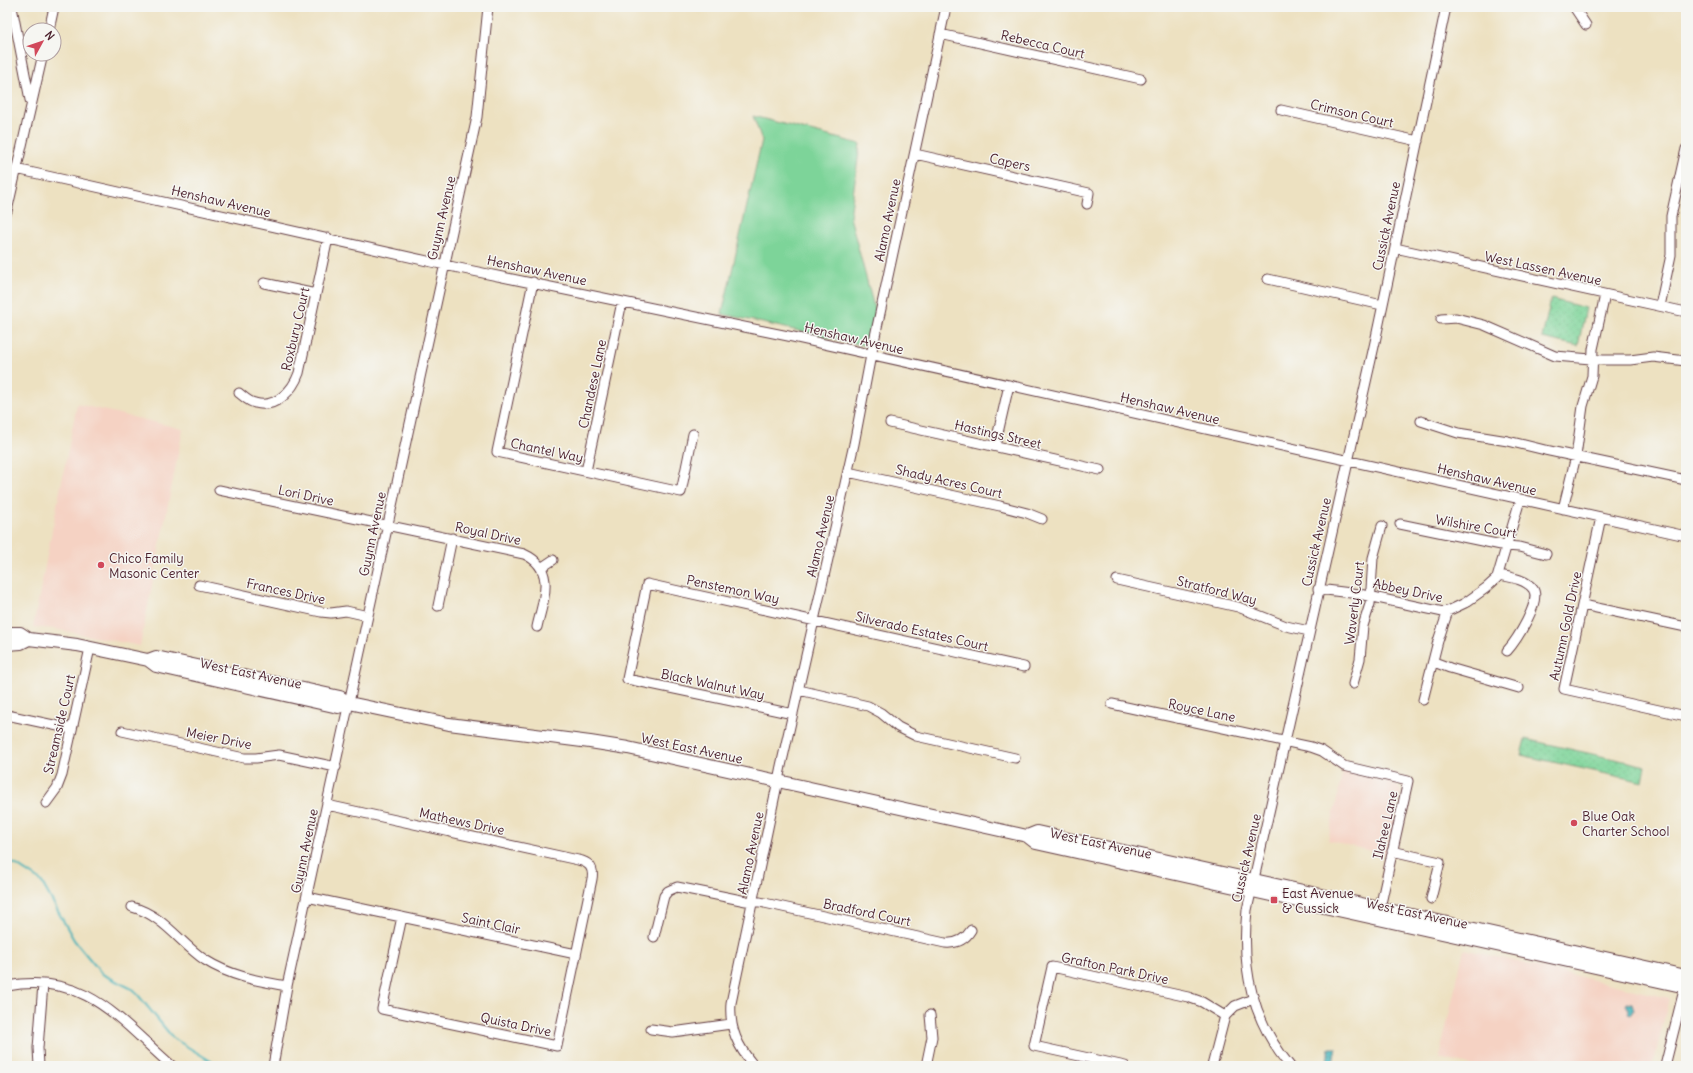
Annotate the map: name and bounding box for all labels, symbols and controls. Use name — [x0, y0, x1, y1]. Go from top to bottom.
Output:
north arrow — [22, 22, 62, 62]
street label: Rebecca Court — [999, 27, 1087, 63]
text: N — [42, 28, 57, 43]
street label: Crimson Court — [1309, 96, 1396, 131]
street label: Capers — [988, 150, 1032, 175]
street label: Guynn Avenue — [424, 174, 459, 262]
street label: Alamo Avenue — [870, 177, 905, 263]
street label: Cussick Avenue — [1369, 180, 1404, 272]
street label: Henshaw Avenue — [170, 182, 272, 221]
street label: West Lassen Avenue — [1483, 248, 1603, 289]
street label: Henshaw Avenue — [485, 252, 588, 289]
street label: Roxbury Court — [278, 285, 313, 373]
street label: Henshaw Avenue — [803, 319, 905, 358]
street label: Chandese Lane — [575, 338, 610, 430]
street label: Henshaw Avenue — [1119, 389, 1221, 428]
street label: Hastings Street — [953, 416, 1043, 453]
street label: Chantel Way — [509, 434, 585, 467]
street label: Henshaw Avenue — [1436, 460, 1538, 499]
street label: Shady Acres Court — [894, 461, 1005, 502]
street label: Lori Drive — [277, 481, 335, 510]
street label: Guynn Avenue — [355, 490, 390, 578]
street label: Alamo Avenue — [803, 493, 838, 579]
street label: Cussick Avenue — [1298, 496, 1335, 588]
street label: Wilshire Court — [1434, 511, 1518, 542]
street label: Royal Drive — [453, 518, 522, 549]
place label: Chico Family Masonic Center — [109, 550, 200, 582]
marker: Chico Family Masonic Center — [96, 560, 106, 570]
street label: Waverly Court — [1341, 560, 1368, 646]
street label: Autumn Gold Drive — [1546, 570, 1585, 682]
street label: Penstemon Way — [685, 571, 781, 608]
street label: Stratford Way — [1175, 572, 1259, 609]
street label: Frances Drive — [245, 575, 327, 608]
street label: Abbey Drive — [1371, 575, 1444, 606]
street label: Silverado Estates Court — [854, 608, 990, 655]
street label: West East Avenue — [198, 654, 303, 693]
street label: Black Walnut Way — [660, 665, 766, 704]
street label: Streamside Court — [40, 672, 79, 776]
street label: Royce Lane — [1167, 695, 1237, 726]
street label: Meier Drive — [185, 724, 253, 753]
street label: West East Avenue — [639, 729, 744, 768]
street label: Ilahee Lane — [1369, 789, 1402, 861]
street label: Mathews Drive — [418, 804, 506, 839]
street label: Guynn Avenue — [287, 807, 322, 895]
place label: Blue Oak Charter School — [1582, 808, 1669, 840]
street label: Alamo Avenue — [733, 810, 768, 896]
street label: Cussick Avenue — [1228, 812, 1265, 904]
marker: Blue Oak Charter School — [1569, 818, 1579, 828]
street label: West East Avenue — [1048, 824, 1153, 863]
place label: East Avenue & Cussick — [1282, 885, 1354, 917]
street label: West East Avenue — [1364, 894, 1469, 933]
street label: Bradford Court — [822, 895, 913, 930]
marker: East Avenue & Cussick — [1269, 895, 1279, 905]
street label: Saint Clair — [460, 909, 522, 938]
street label: Grafton Park Drive — [1060, 949, 1170, 988]
street label: Quista Drive — [479, 1009, 553, 1040]

